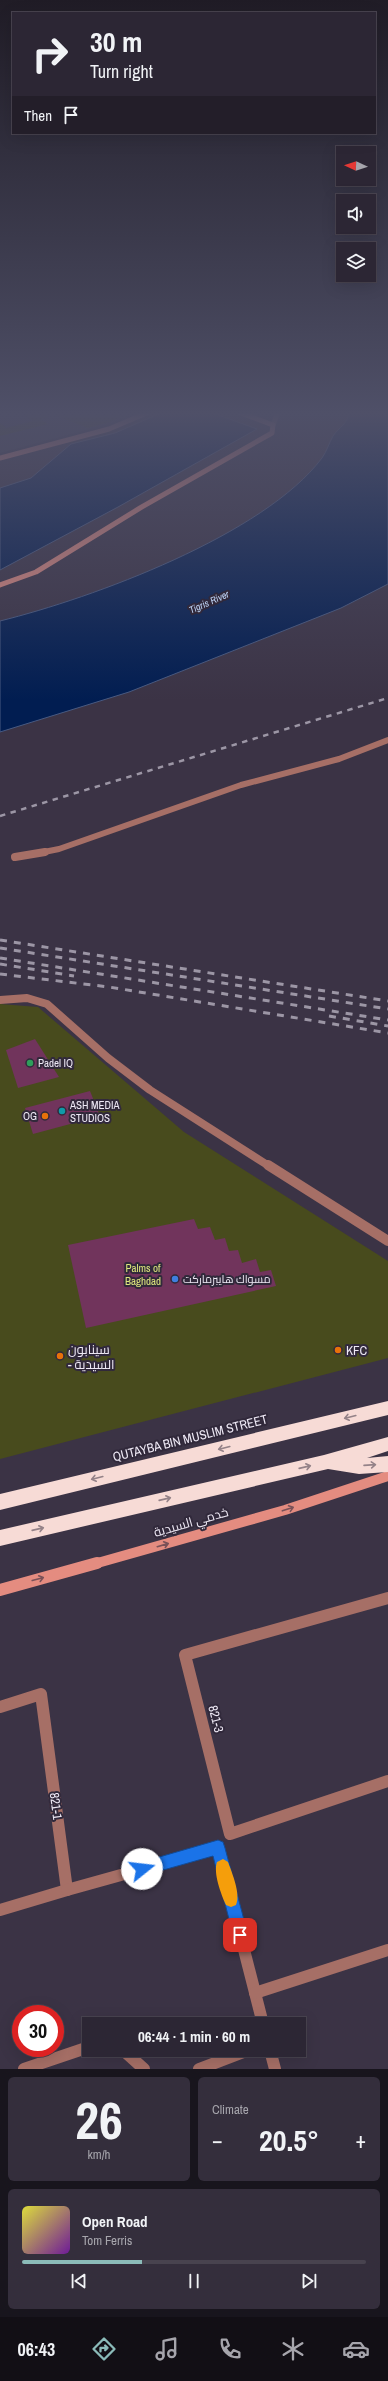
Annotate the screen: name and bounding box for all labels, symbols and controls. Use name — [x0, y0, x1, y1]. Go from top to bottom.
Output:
text: 30 m — [90, 23, 142, 61]
icon: right — [24, 28, 76, 80]
text: Turn right — [90, 59, 153, 84]
icon: arrive — [60, 104, 82, 126]
text: Then — [24, 105, 52, 126]
north arrow — [336, 146, 376, 186]
map controls — [336, 146, 376, 282]
button: sound — [336, 194, 376, 234]
button: layers — [336, 242, 376, 282]
water label: Tigris River — [187, 587, 231, 617]
place label: Padel IQ — [38, 1056, 73, 1070]
marker: Padel IQ — [25, 1058, 35, 1068]
place label: ASH MEDIA STUDIOS — [69, 1098, 121, 1125]
marker: ASH MEDIA STUDIOS — [57, 1106, 67, 1116]
place label: OG — [23, 1109, 37, 1123]
marker: OG — [40, 1111, 50, 1121]
park label: Palms of Baghdad — [125, 1261, 161, 1288]
place label: مسواك هايبرماركت — [183, 1272, 271, 1286]
marker: مسواك هايبرماركت — [170, 1274, 180, 1284]
place label: سينابون - السيدية — [68, 1341, 115, 1373]
place label: KFC — [346, 1342, 368, 1359]
marker: KFC — [333, 1345, 343, 1355]
marker: سينابون - السيدية — [55, 1351, 65, 1361]
street label: QUTAYBA BIN MUSLIM STREET — [111, 1410, 270, 1465]
one-way arrow — [344, 1414, 357, 1421]
one-way arrow — [218, 1444, 231, 1452]
one-way arrow — [363, 1461, 376, 1468]
one-way arrow — [298, 1463, 311, 1470]
one-way arrow — [91, 1475, 104, 1483]
one-way arrow — [158, 1495, 171, 1503]
street label: خدمي السيدية — [152, 1503, 231, 1543]
one-way arrow — [281, 1505, 294, 1512]
one-way arrow — [31, 1524, 44, 1532]
one-way arrow — [156, 1541, 169, 1548]
one-way arrow — [31, 1575, 44, 1583]
street label: 821-3 — [204, 1704, 228, 1734]
street label: 821-1 — [46, 1791, 66, 1821]
position arrow — [121, 1848, 163, 1890]
pin — [223, 1918, 257, 1952]
icon: arrive — [229, 1924, 251, 1946]
speed limit sign: 30 — [12, 2005, 64, 2057]
text: 06:44 · 1 min · 60 m — [138, 2026, 250, 2047]
text: 26 — [75, 2085, 123, 2155]
text: Climate — [212, 2101, 249, 2118]
text: 20.5° — [259, 2120, 319, 2160]
text: − — [212, 2125, 223, 2155]
text: + — [355, 2125, 366, 2155]
text: km/h — [87, 2146, 111, 2163]
text: Open Road — [82, 2211, 148, 2232]
text: Tom Ferris — [82, 2232, 132, 2249]
icon: previous — [68, 2270, 90, 2292]
icon: pause — [183, 2270, 205, 2292]
icon: next — [298, 2270, 320, 2292]
icon: directions — [90, 2335, 118, 2363]
icon: music — [153, 2335, 181, 2363]
icon: phone — [216, 2335, 244, 2363]
icon: climate — [279, 2335, 307, 2363]
icon: car — [342, 2335, 370, 2363]
text: 06:43 — [18, 2337, 55, 2362]

